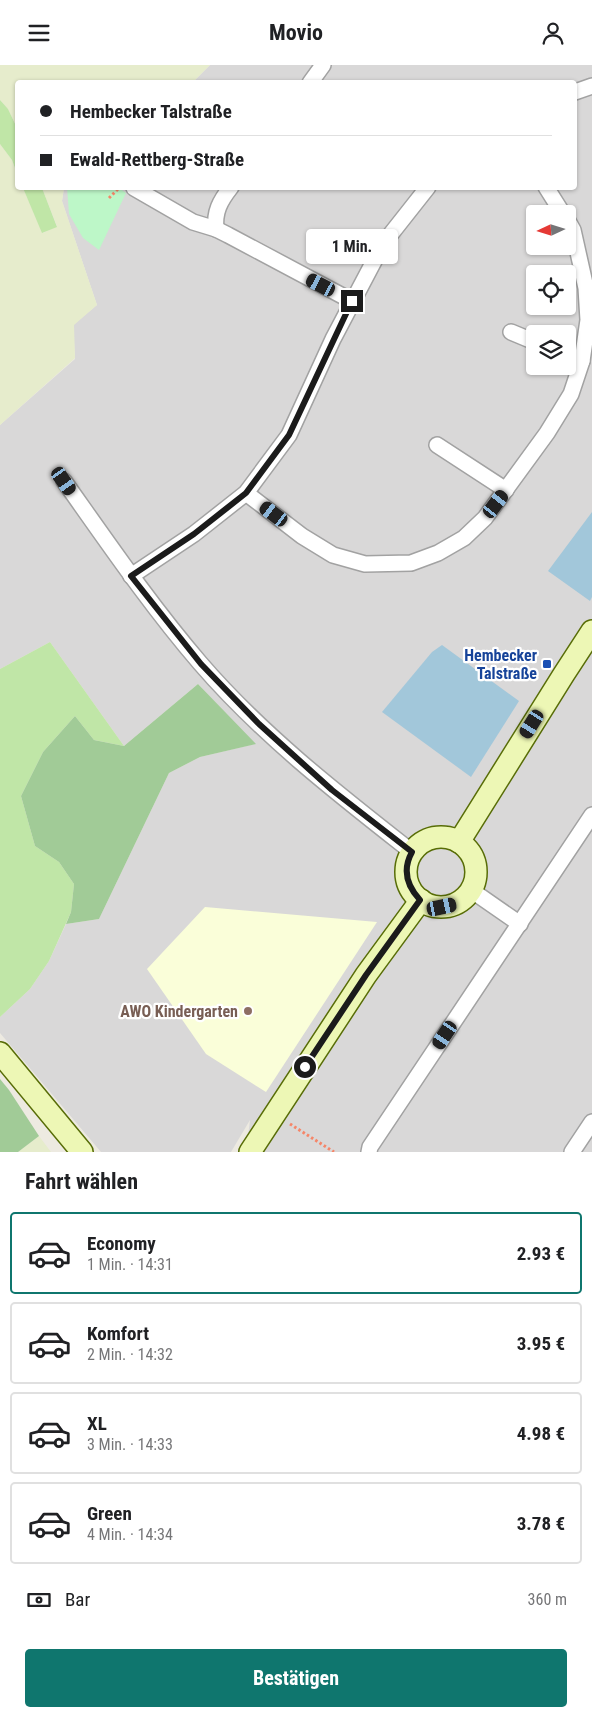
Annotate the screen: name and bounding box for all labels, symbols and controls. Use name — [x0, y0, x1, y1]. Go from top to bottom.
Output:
icon: menu — [25, 19, 53, 47]
icon: person — [539, 19, 567, 47]
text: Movio — [269, 20, 323, 45]
text: Hembecker Talstraße — [70, 100, 232, 123]
text: Ewald-Rettberg-Straße — [70, 148, 244, 171]
north arrow — [526, 205, 576, 255]
map controls — [526, 205, 576, 375]
callout: 1 Min. — [306, 229, 398, 263]
text: 1 Min. — [332, 237, 372, 256]
button: locate — [526, 265, 576, 315]
car — [304, 272, 337, 298]
route end — [341, 290, 363, 312]
button: layers — [526, 325, 576, 375]
car — [49, 464, 78, 498]
car — [480, 488, 511, 520]
car — [257, 499, 290, 529]
place label: Hembecker Talstraße — [464, 646, 537, 683]
marker: Hembecker Talstraße — [541, 658, 553, 670]
car — [517, 707, 546, 741]
car — [425, 897, 458, 917]
place label: AWO Kindergarten — [120, 1002, 238, 1021]
marker: AWO Kindergarten — [242, 1005, 254, 1017]
car — [430, 1018, 459, 1052]
route start — [294, 1056, 316, 1078]
text: Fahrt wählen — [25, 1169, 138, 1194]
icon: car — [27, 1231, 72, 1276]
text: Economy — [87, 1232, 156, 1255]
text: 2.93 € — [517, 1242, 565, 1265]
text: 1 Min. · 14:31 — [87, 1255, 173, 1274]
icon: car — [27, 1321, 72, 1366]
text: Komfort — [87, 1322, 149, 1345]
text: 3.95 € — [517, 1332, 565, 1355]
text: 2 Min. · 14:32 — [87, 1345, 173, 1364]
icon: car — [27, 1411, 72, 1456]
text: XL — [87, 1412, 107, 1435]
text: 4.98 € — [517, 1422, 565, 1445]
text: 3 Min. · 14:33 — [87, 1435, 173, 1454]
icon: car — [27, 1501, 72, 1546]
text: Green — [87, 1502, 132, 1525]
text: 3.78 € — [517, 1512, 565, 1535]
text: 4 Min. · 14:34 — [87, 1525, 173, 1544]
icon: cash — [25, 1586, 53, 1614]
text: Bar — [65, 1588, 90, 1611]
text: 360 m — [528, 1590, 567, 1609]
button: Bestätigen — [25, 1649, 567, 1707]

